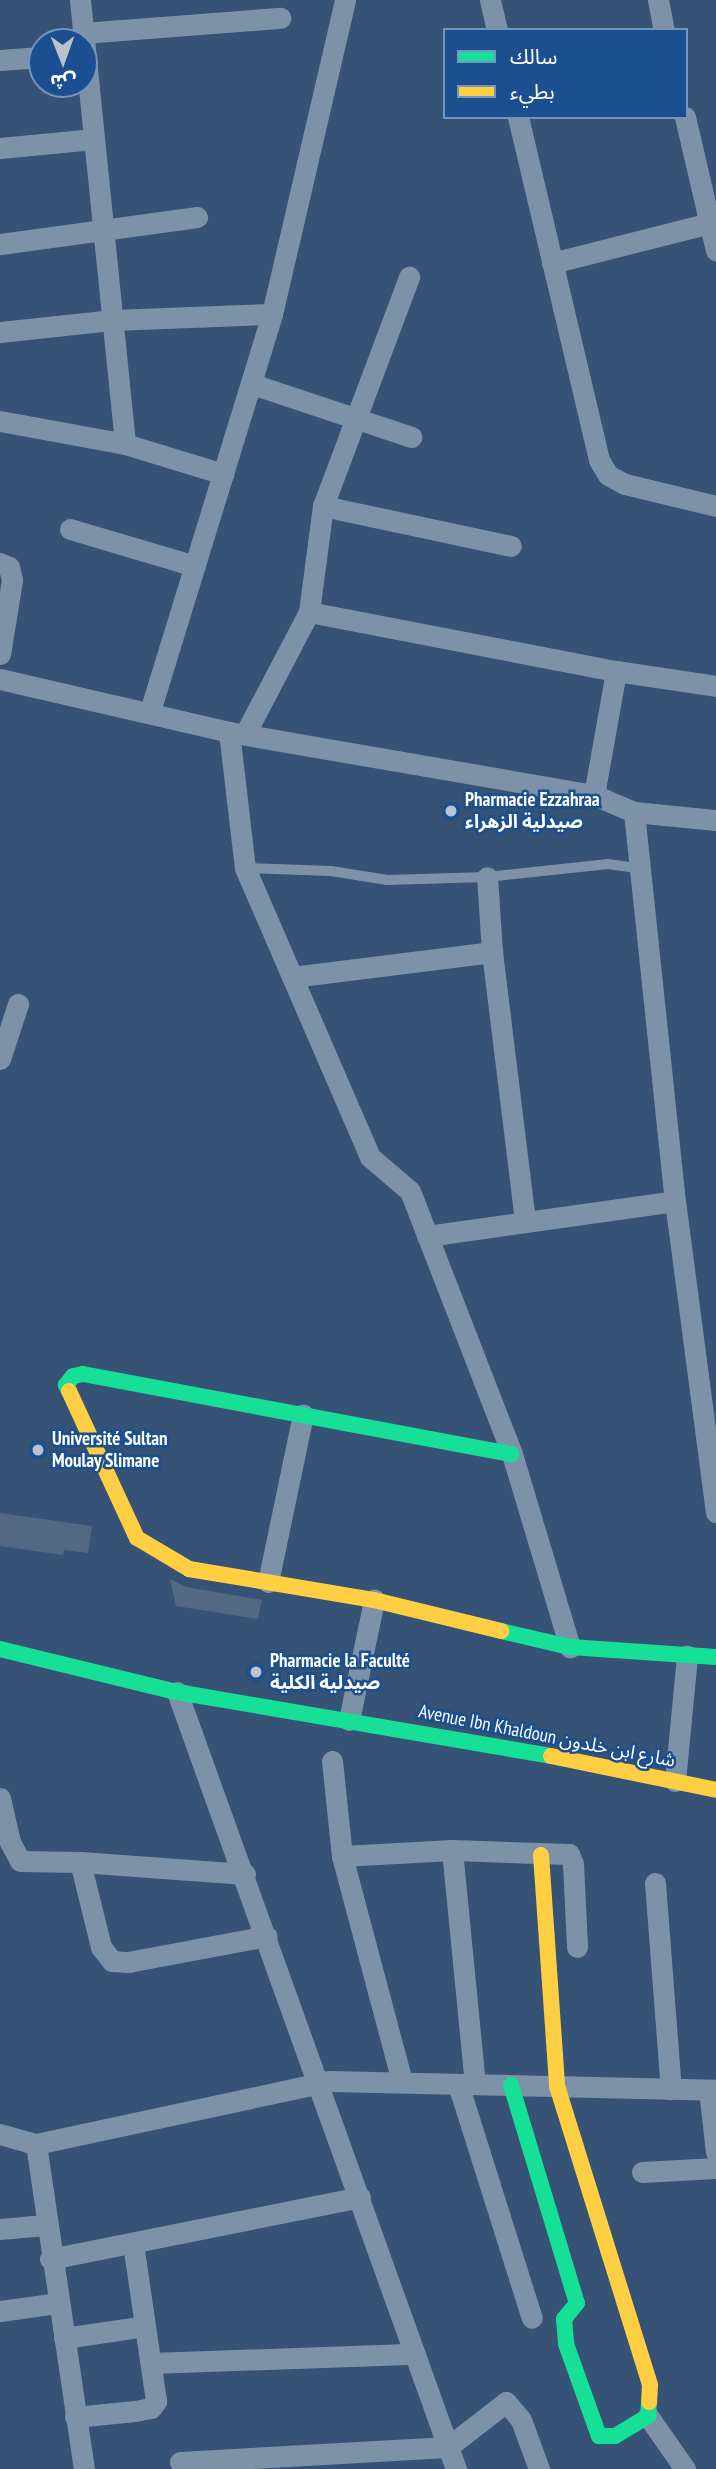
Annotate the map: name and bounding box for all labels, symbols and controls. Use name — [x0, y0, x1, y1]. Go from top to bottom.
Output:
north arrow — [28, 28, 98, 98]
legend — [443, 28, 688, 119]
text: سالك — [510, 43, 557, 70]
text: ش — [50, 70, 77, 94]
text: بطيء — [510, 78, 555, 105]
place label: Pharmacie Ezzahraa صيدلية الزهراء — [465, 789, 600, 833]
marker: Pharmacie Ezzahraa صيدلية الزهراء — [443, 803, 459, 819]
place label: Université Sultan Moulay Slimane — [52, 1428, 168, 1472]
marker: Université Sultan Moulay Slimane — [30, 1442, 46, 1458]
place label: Pharmacie la Faculté صيدلية الكلية — [270, 1650, 410, 1694]
marker: Pharmacie la Faculté صيدلية الكلية — [248, 1664, 264, 1680]
street label: Avenue Ibn Khaldoun شارع ابن خلدون — [417, 1700, 677, 1772]

